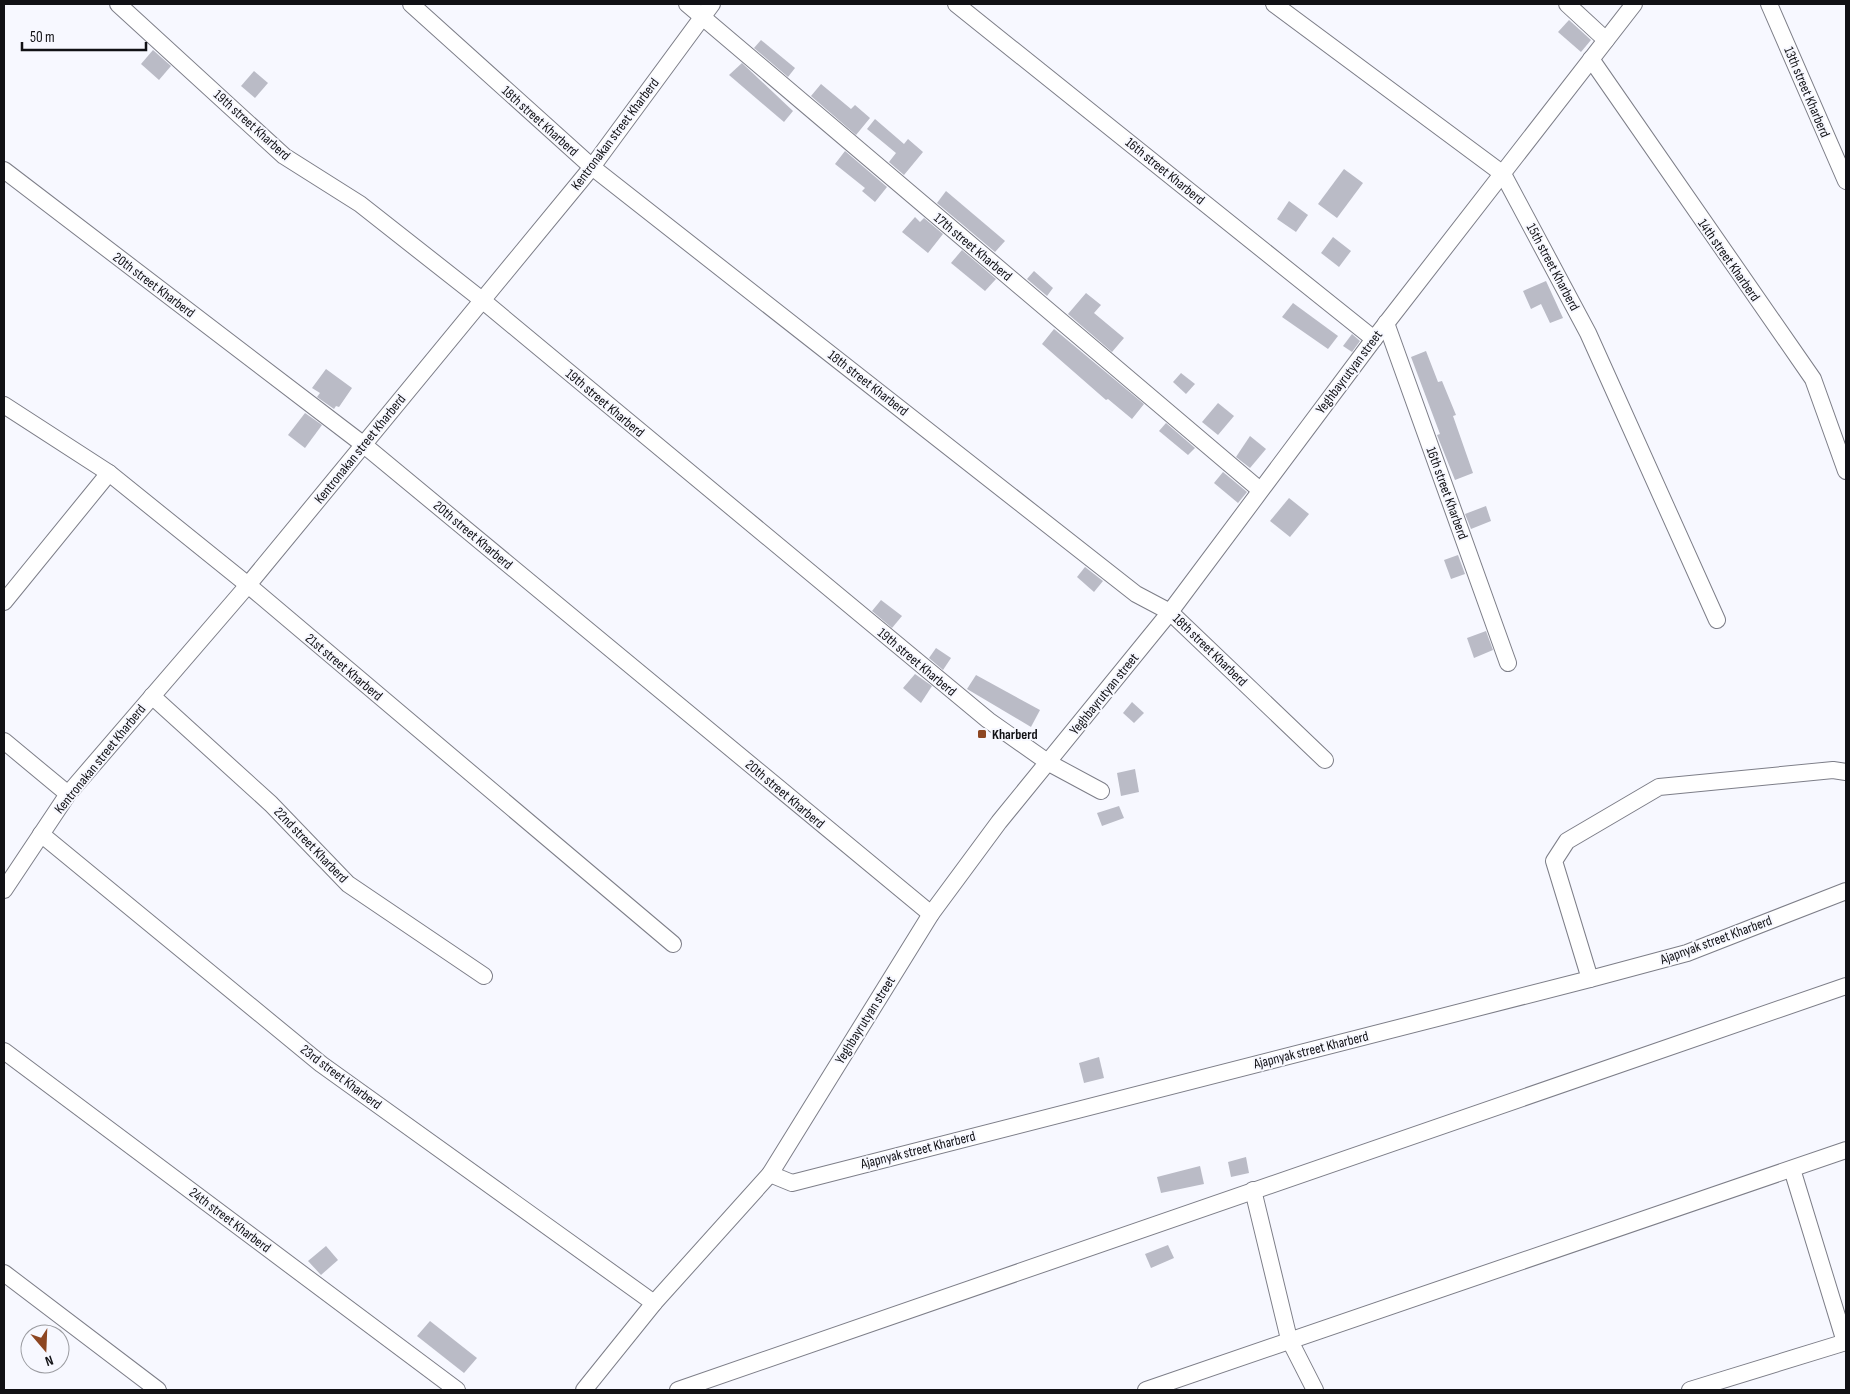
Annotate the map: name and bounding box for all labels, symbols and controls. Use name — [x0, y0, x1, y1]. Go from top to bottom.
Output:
scale bar — [22, 20, 146, 52]
text: 50 m — [30, 28, 55, 47]
street label: 13th street Kharberd — [1780, 44, 1834, 140]
street label: Kentronakan street Kharberd — [567, 75, 663, 193]
street label: 18th street Kharberd — [498, 82, 582, 160]
street label: 19th street Kharberd — [210, 86, 294, 164]
street label: 16th street Kharberd — [1122, 134, 1208, 208]
street label: 17th street Kharberd — [930, 209, 1016, 285]
street label: 14th street Kharberd — [1694, 215, 1764, 305]
street label: 15th street Kharberd — [1523, 220, 1583, 314]
street label: 20th street Kharberd — [110, 249, 198, 321]
street label: Yeghbayrutyan street — [1312, 327, 1386, 417]
street label: 18th street Kharberd — [824, 346, 912, 420]
street label: 19th street Kharberd — [562, 365, 648, 441]
street label: Kentronakan street Kharberd — [311, 391, 409, 507]
street label: 16th street Kharberd — [1422, 444, 1472, 542]
street label: 20th street Kharberd — [430, 497, 516, 573]
street label: 18th street Kharberd — [1169, 610, 1251, 690]
street label: 19th street Kharberd — [874, 624, 960, 700]
street label: 21st street Kharberd — [302, 630, 386, 704]
street label: Yeghbayrutyan street — [1066, 650, 1142, 738]
street label: Kentronakan street Kharberd — [51, 701, 149, 817]
place label: Kharberd — [992, 726, 1038, 743]
marker: Kharberd — [976, 728, 988, 740]
street label: 20th street Kharberd — [742, 756, 828, 832]
street label: 22nd street Kharberd — [270, 803, 352, 887]
street label: Ajapnyak street Kharberd — [1657, 912, 1774, 968]
street label: Yeghbayrutyan street — [831, 973, 899, 1067]
street label: Ajapnyak street Kharberd — [1251, 1027, 1370, 1073]
street label: 23rd street Kharberd — [297, 1041, 385, 1113]
street label: Ajapnyak street Kharberd — [858, 1127, 977, 1173]
street label: 24th street Kharberd — [186, 1184, 274, 1256]
north arrow — [20, 1324, 70, 1374]
text: N — [43, 1352, 55, 1370]

